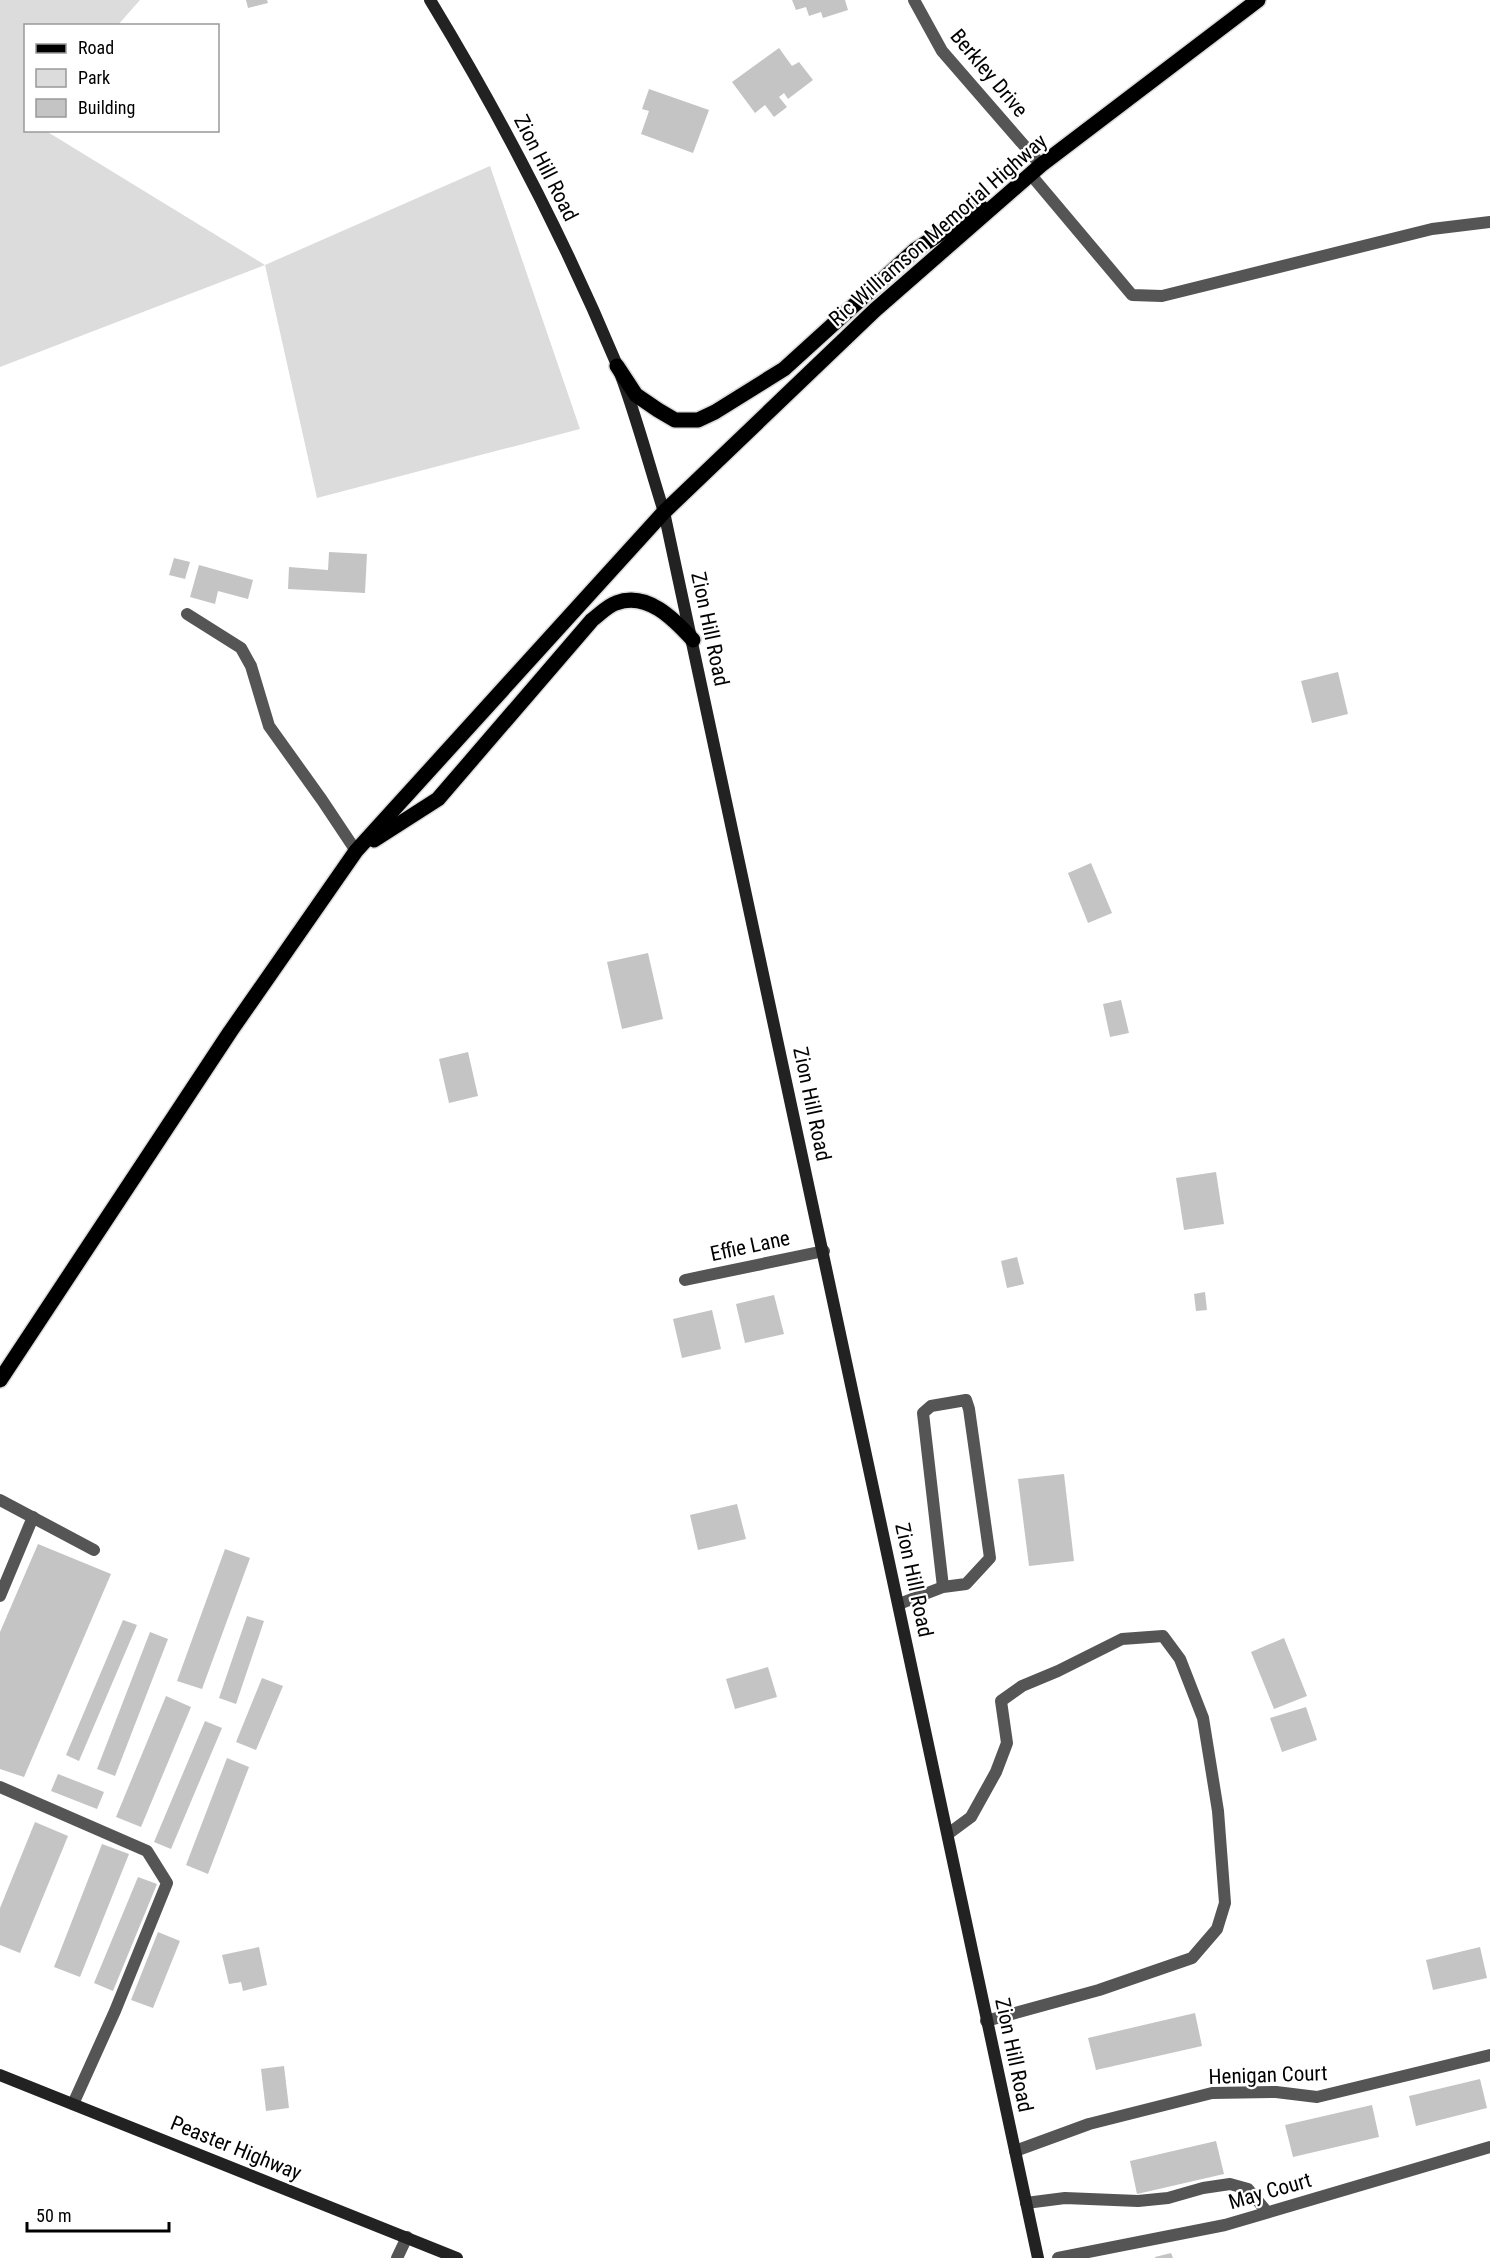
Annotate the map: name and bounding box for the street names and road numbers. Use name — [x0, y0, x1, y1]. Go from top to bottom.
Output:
street label: Berkley Drive — [945, 24, 1033, 122]
street label: Zion Hill Road — [509, 111, 583, 225]
street label: Ric Williamson Memorial Highway — [824, 129, 1052, 331]
street label: Zion Hill Road — [686, 570, 734, 688]
street label: Zion Hill Road — [788, 1045, 836, 1163]
street label: Effie Lane — [708, 1226, 792, 1266]
street label: Zion Hill Road — [890, 1521, 938, 1639]
street label: Zion Hill Road — [990, 1996, 1038, 2114]
street label: Henigan Court — [1208, 2061, 1328, 2089]
street label: Peaster Highway — [167, 2111, 305, 2185]
street label: May Court — [1226, 2168, 1314, 2214]

